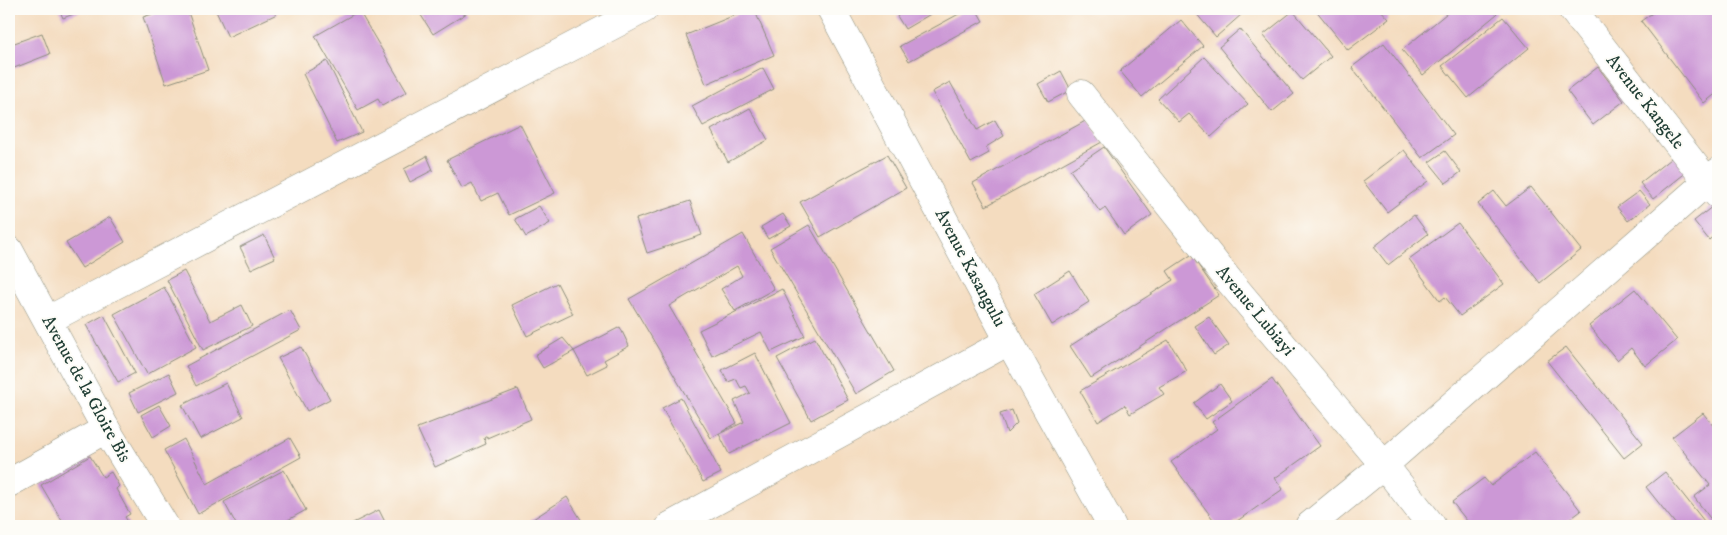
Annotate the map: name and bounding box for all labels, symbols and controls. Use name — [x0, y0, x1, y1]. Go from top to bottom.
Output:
street label: Avenue Kangele — [1601, 50, 1689, 154]
street label: Avenue Kasangulu — [930, 205, 1011, 331]
street label: Avenue Lubiayi — [1211, 261, 1299, 361]
street label: Avenue de la Gloire Bis — [37, 312, 135, 466]

